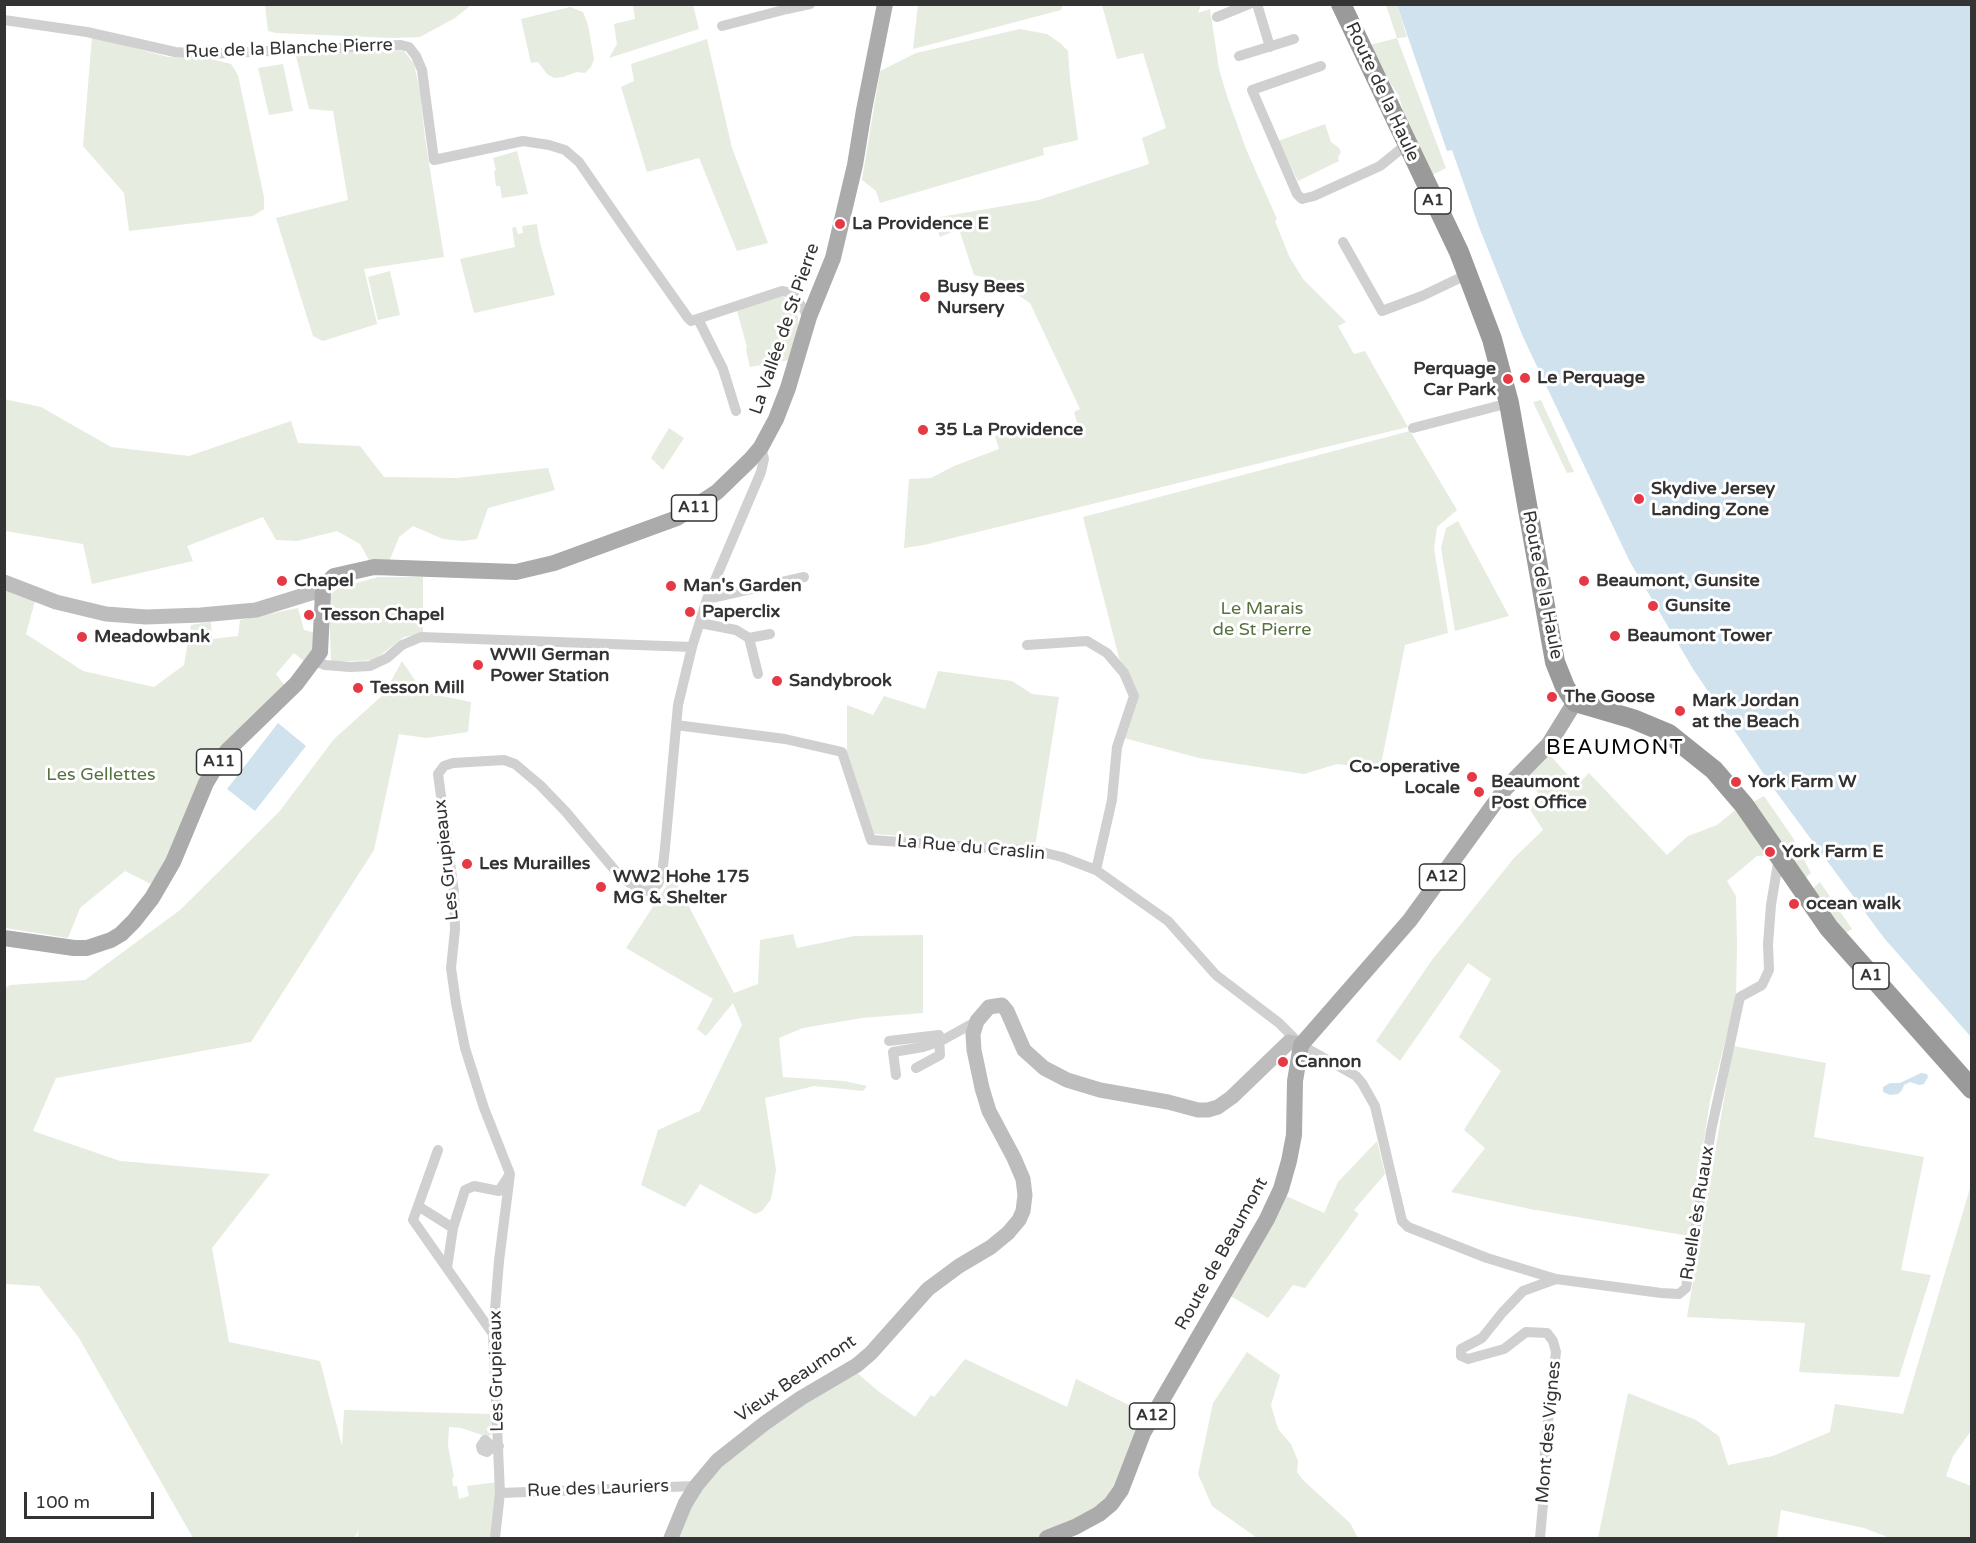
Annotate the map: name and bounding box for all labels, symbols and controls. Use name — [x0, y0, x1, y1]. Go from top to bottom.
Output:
street label: Route de la Haule — [1340, 19, 1424, 165]
street label: Rue de la Blanche Pierre — [185, 35, 393, 63]
road number: A1 — [1415, 188, 1451, 214]
place label: La Providence E — [852, 213, 989, 235]
marker: La Providence E — [833, 217, 847, 231]
street label: La Vallée de St Pierre — [746, 241, 824, 417]
place label: Busy Bees Nursery — [937, 276, 1025, 318]
marker: Busy Bees Nursery — [918, 290, 932, 304]
place label: Perquage Car Park — [1413, 358, 1496, 400]
place label: Le Perquage — [1537, 367, 1645, 389]
marker: Le Perquage — [1518, 371, 1532, 385]
marker: Perquage Car Park — [1501, 372, 1515, 386]
place label: 35 La Providence — [935, 419, 1083, 441]
marker: 35 La Providence — [916, 423, 930, 437]
place label: Skydive Jersey Landing Zone — [1651, 478, 1775, 520]
marker: Skydive Jersey Landing Zone — [1632, 492, 1646, 506]
road number: A11 — [672, 495, 716, 521]
street label: Route de la Haule — [1517, 509, 1567, 661]
place label: Chapel — [294, 570, 354, 592]
place label: Beaumont, Gunsite — [1596, 570, 1760, 592]
marker: Chapel — [275, 574, 289, 588]
marker: Beaumont, Gunsite — [1577, 574, 1591, 588]
place label: Man's Garden — [683, 575, 802, 597]
marker: Man's Garden — [664, 579, 678, 593]
place label: Gunsite — [1665, 595, 1731, 617]
park label: Le Marais de St Pierre — [1213, 598, 1311, 640]
marker: Gunsite — [1646, 599, 1660, 613]
place label: Paperclix — [702, 601, 780, 623]
place label: Tesson Chapel — [321, 604, 444, 626]
marker: Paperclix — [683, 605, 697, 619]
marker: Tesson Chapel — [302, 608, 316, 622]
place label: Beaumont Tower — [1627, 625, 1772, 647]
place label: Meadowbank — [94, 626, 210, 648]
marker: Beaumont Tower — [1608, 629, 1622, 643]
marker: Meadowbank — [75, 630, 89, 644]
place label: WWII German Power Station — [490, 644, 610, 686]
marker: WWII German Power Station — [471, 658, 485, 672]
place label: Sandybrook — [789, 670, 892, 692]
marker: Sandybrook — [770, 674, 784, 688]
place label: Tesson Mill — [370, 677, 465, 699]
marker: Tesson Mill — [351, 681, 365, 695]
place label: The Goose — [1564, 686, 1655, 708]
marker: The Goose — [1545, 690, 1559, 704]
place label: Mark Jordan at the Beach — [1692, 690, 1799, 732]
marker: Mark Jordan at the Beach — [1673, 704, 1687, 718]
district label: BEAUMONT — [1546, 735, 1684, 761]
road number: A11 — [196, 749, 242, 775]
place label: Co-operative Locale — [1349, 756, 1460, 798]
park label: Les Gellettes — [46, 764, 156, 786]
marker: Co-operative Locale — [1465, 770, 1479, 784]
place label: Beaumont Post Office — [1491, 771, 1587, 814]
place label: York Farm W — [1748, 771, 1856, 793]
marker: York Farm W — [1729, 775, 1743, 789]
marker: Beaumont Post Office — [1472, 785, 1486, 799]
street label: Les Grupieaux — [430, 798, 464, 922]
street label: La Rue du Craslin — [896, 831, 1046, 865]
place label: York Farm E — [1782, 841, 1884, 863]
marker: York Farm E — [1763, 845, 1777, 859]
place label: Les Murailles — [479, 853, 590, 875]
marker: Les Murailles — [460, 857, 474, 871]
road number: A12 — [1420, 864, 1464, 890]
place label: WW2 Hohe 175 MG & Shelter — [613, 866, 749, 908]
marker: WW2 Hohe 175 MG & Shelter — [594, 880, 608, 894]
place label: ocean walk — [1806, 893, 1901, 915]
marker: ocean walk — [1787, 897, 1801, 911]
road number: A1 — [1853, 963, 1889, 989]
place label: Cannon — [1295, 1051, 1361, 1073]
marker: Cannon — [1276, 1055, 1290, 1069]
street label: Ruelle ès Ruaux — [1677, 1144, 1719, 1282]
street label: Route de Beaumont — [1171, 1174, 1273, 1334]
street label: Les Grupieaux — [485, 1310, 509, 1432]
street label: Vieux Beaumont — [732, 1331, 860, 1427]
street label: Mont des Vignes — [1532, 1360, 1566, 1504]
road number: A12 — [1130, 1403, 1174, 1429]
street label: Rue des Lauriers — [527, 1476, 669, 1502]
scale bar — [27, 1480, 158, 1518]
text: 100 m — [35, 1491, 90, 1513]

